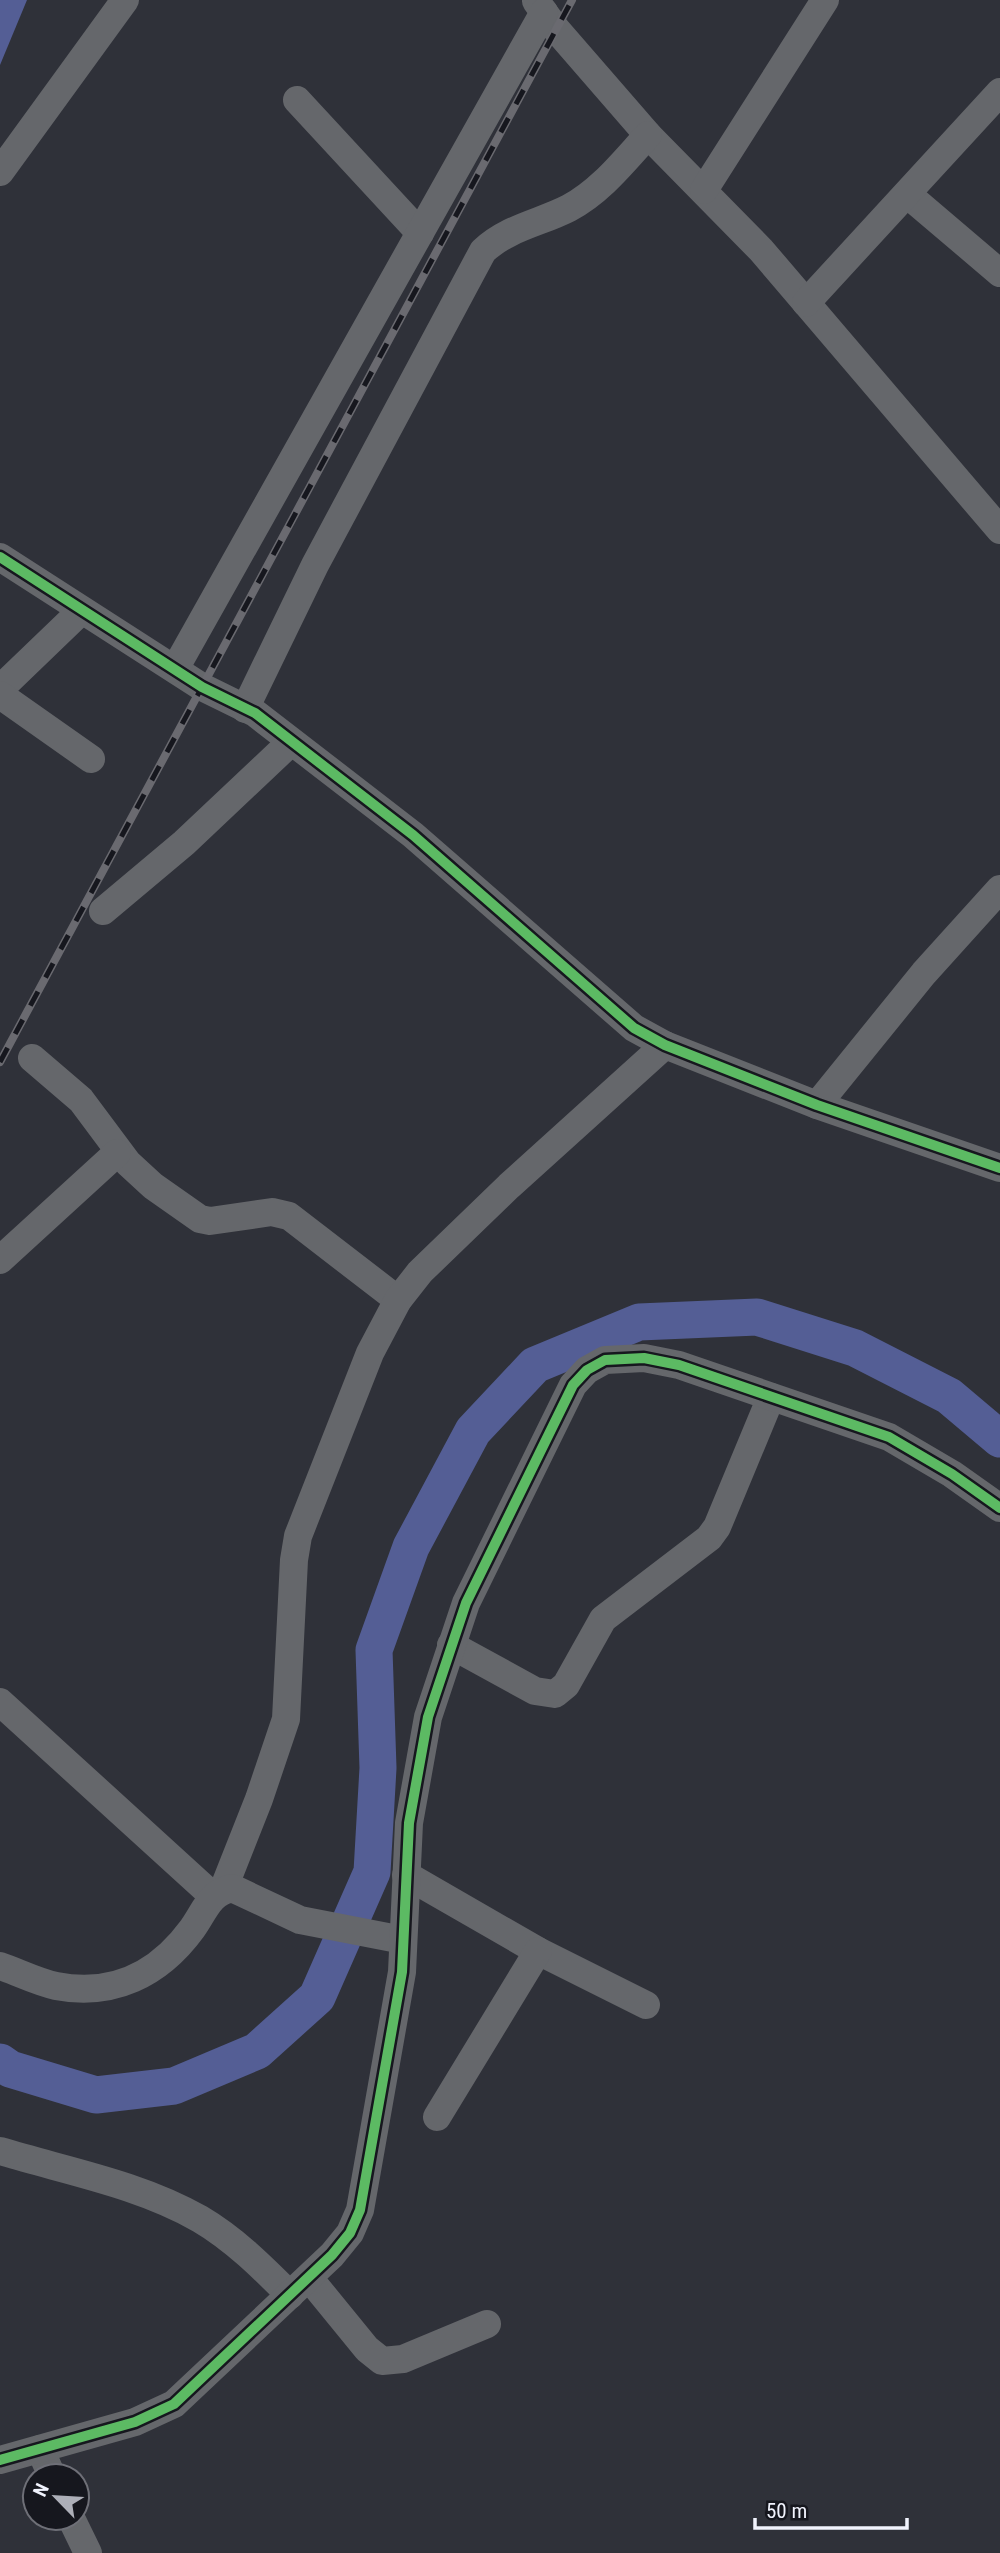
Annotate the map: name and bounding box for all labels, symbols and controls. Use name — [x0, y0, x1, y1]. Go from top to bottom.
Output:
north arrow — [21, 2462, 91, 2532]
text: N — [28, 2480, 54, 2500]
scale bar — [755, 2486, 907, 2530]
text: 50 m — [766, 2499, 807, 2523]

